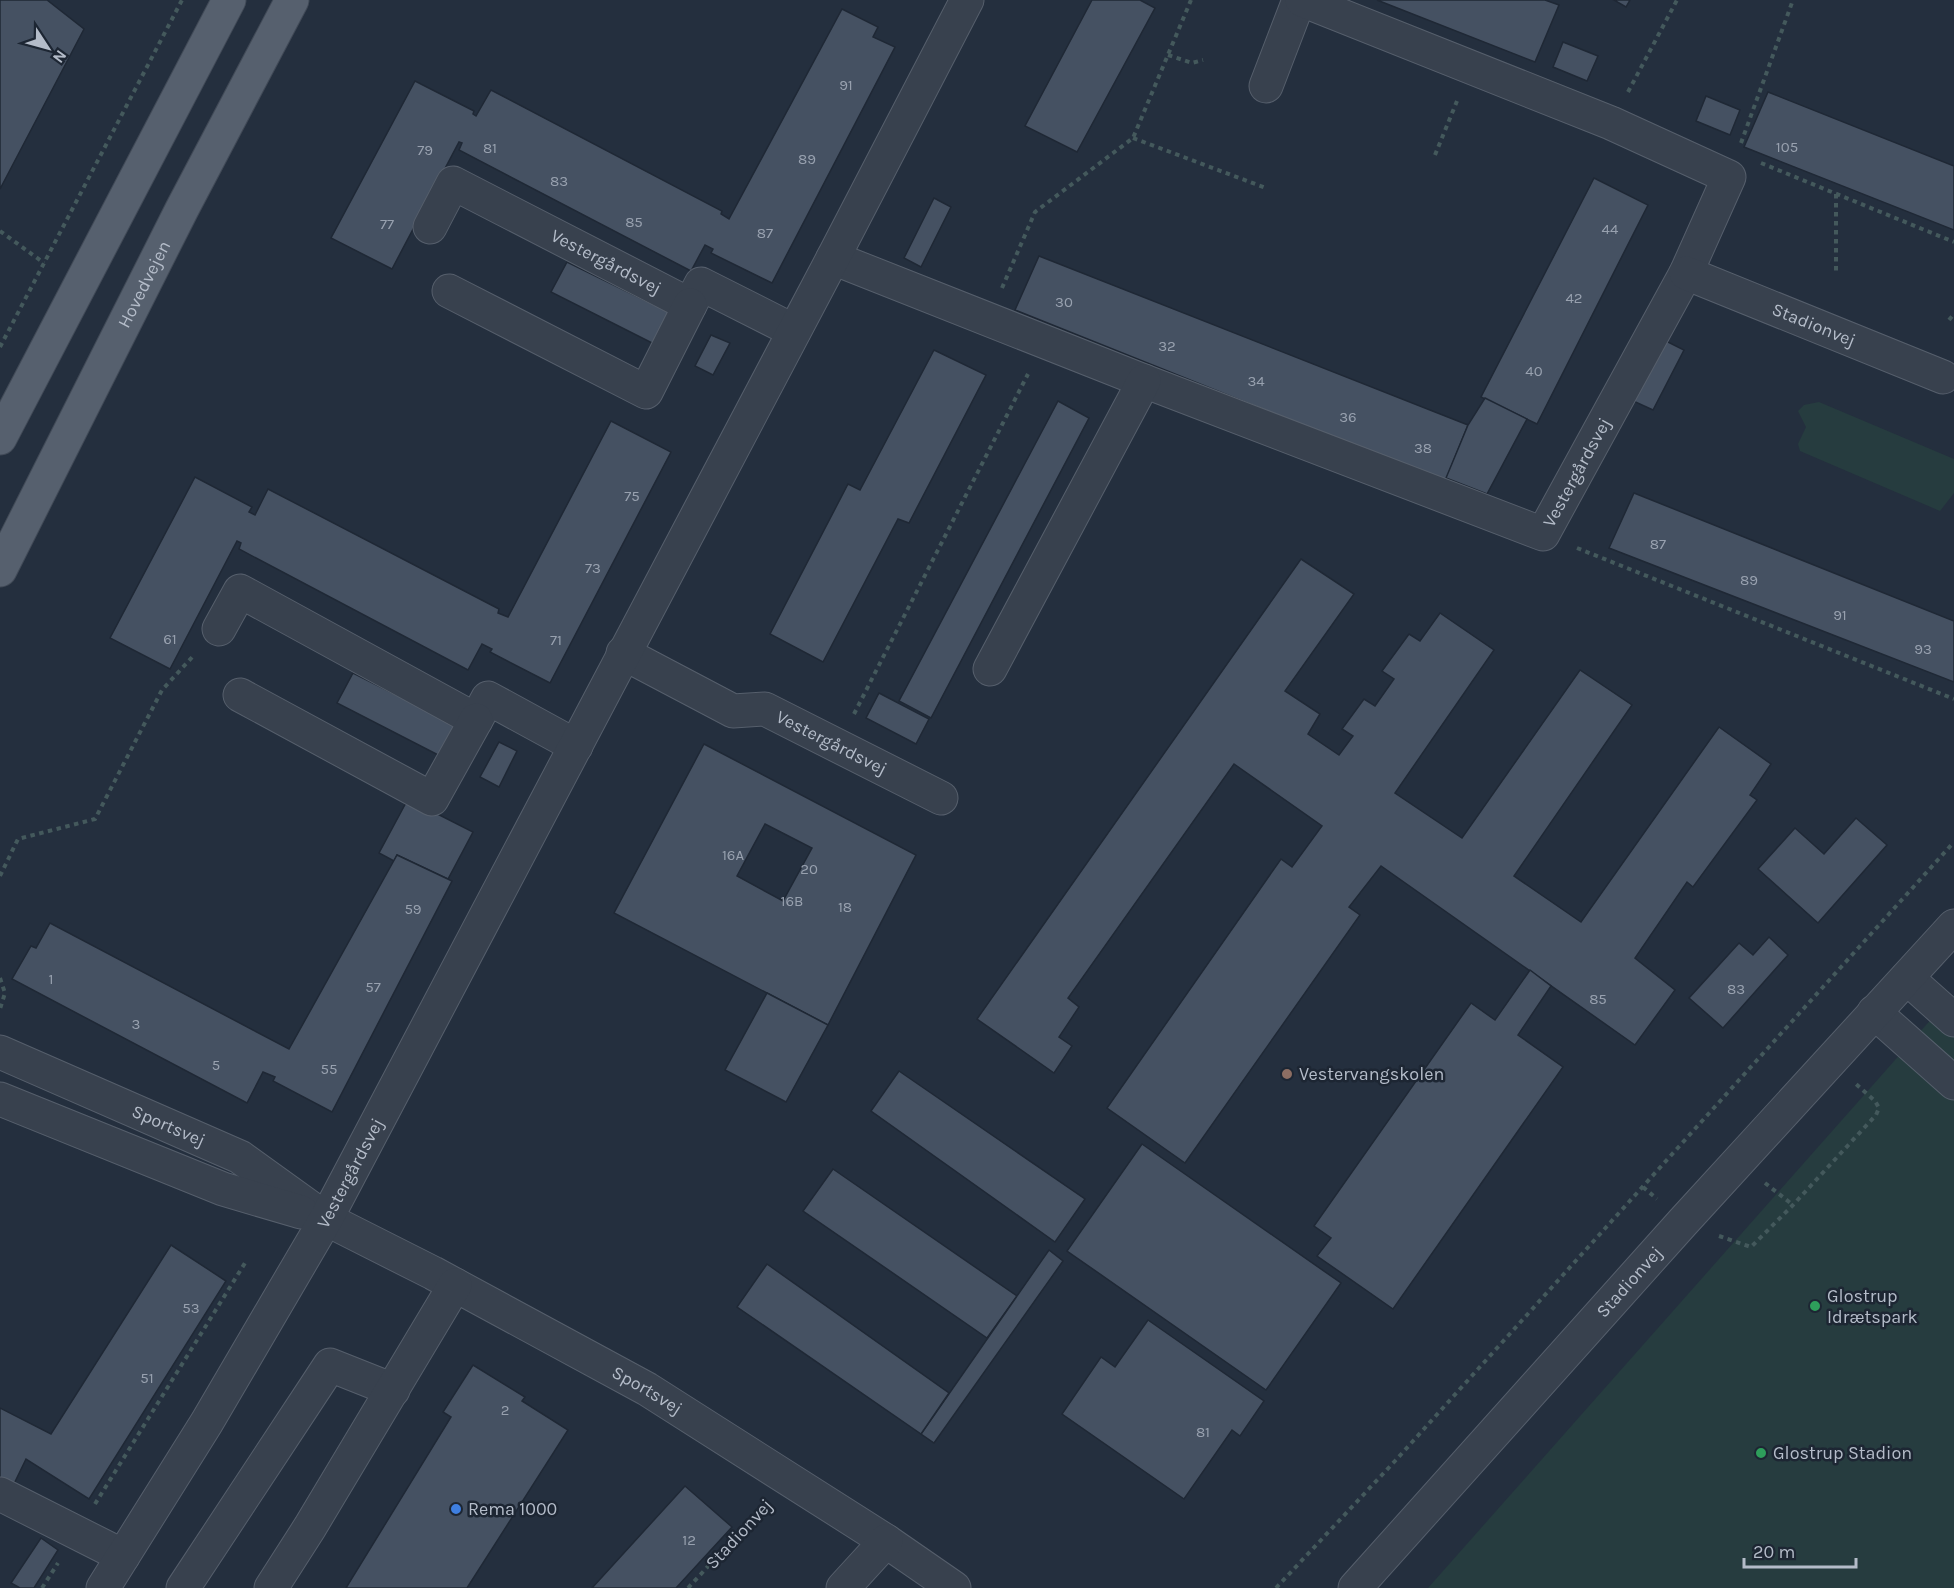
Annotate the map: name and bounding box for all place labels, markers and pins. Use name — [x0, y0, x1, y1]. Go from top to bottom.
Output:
place label: Vestervangskolen — [1299, 1063, 1444, 1085]
marker: Vestervangskolen — [1280, 1067, 1294, 1081]
place label: Glostrup Idrætspark — [1827, 1285, 1918, 1328]
marker: Glostrup Idrætspark — [1808, 1299, 1822, 1313]
place label: Glostrup Stadion — [1773, 1442, 1912, 1464]
marker: Glostrup Stadion — [1754, 1446, 1768, 1460]
place label: Rema 1000 — [468, 1498, 557, 1520]
marker: Rema 1000 — [449, 1502, 463, 1516]

